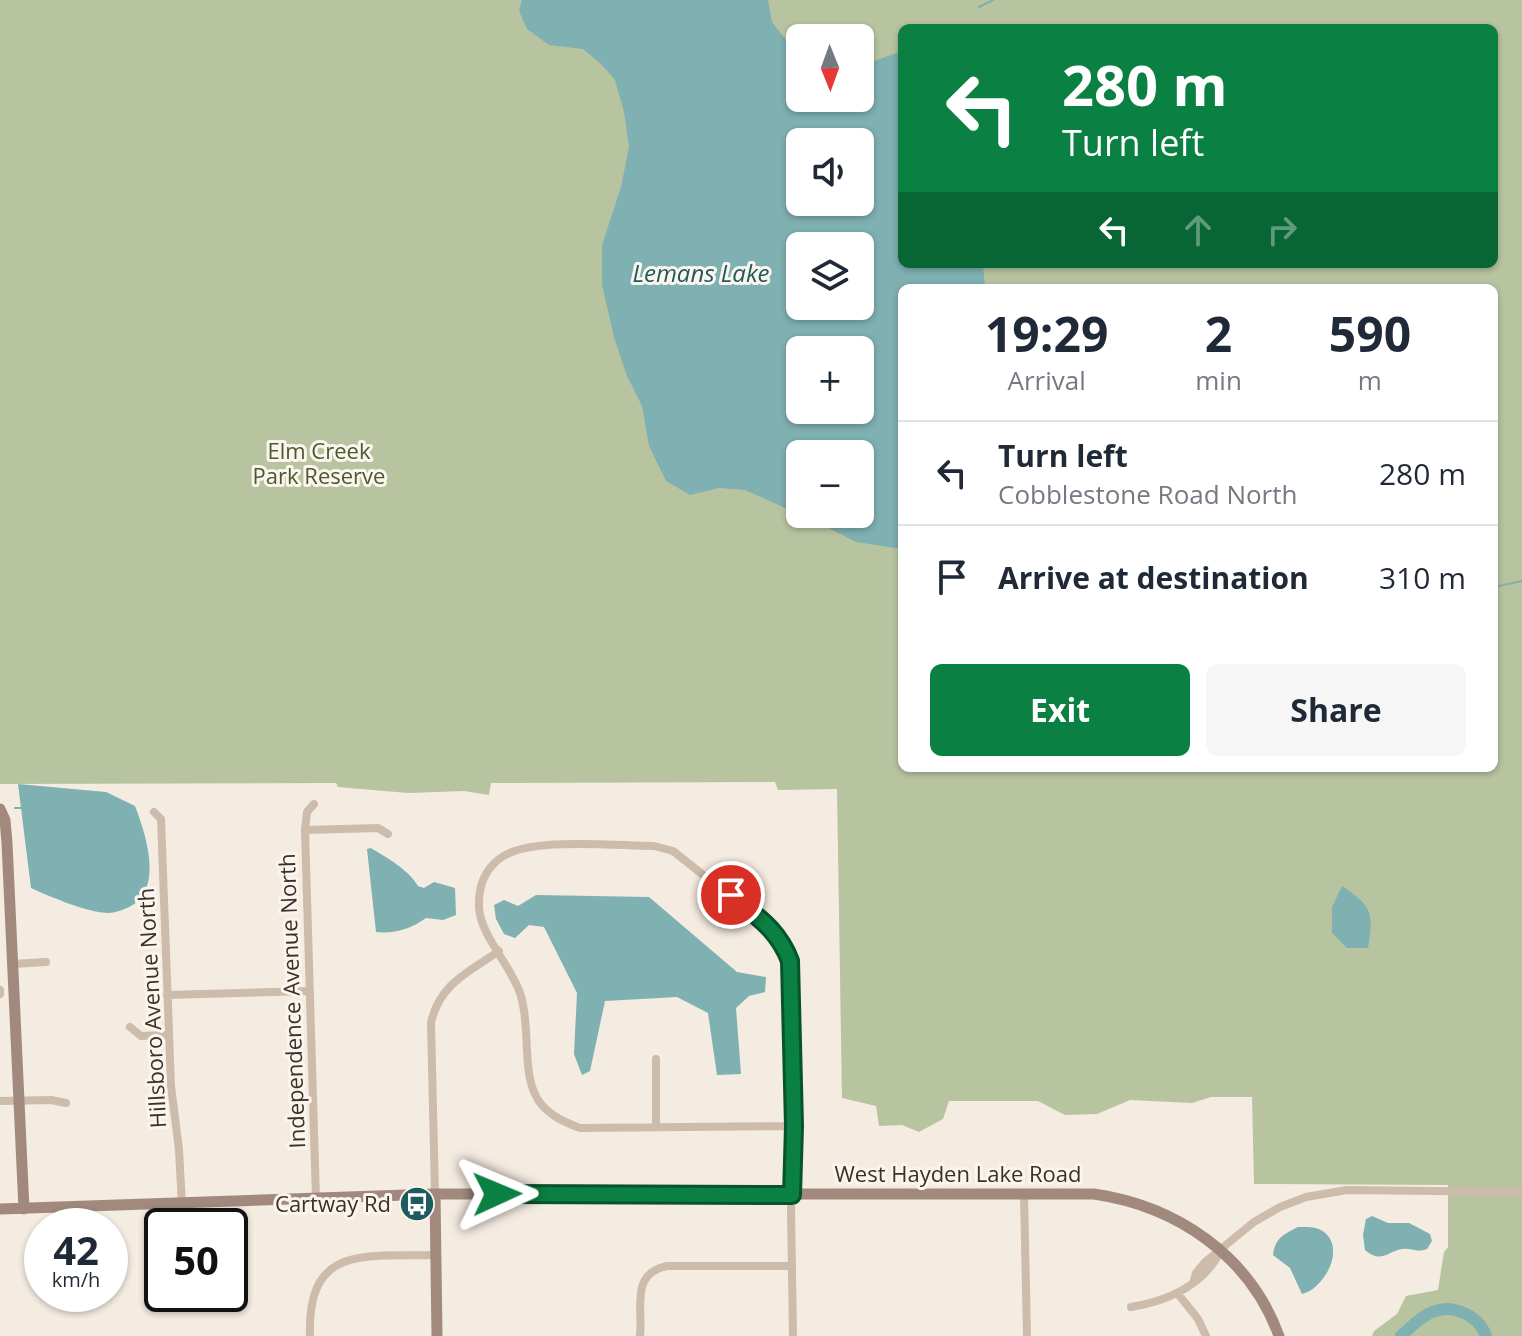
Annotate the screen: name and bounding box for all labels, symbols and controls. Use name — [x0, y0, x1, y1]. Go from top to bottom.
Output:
north arrow — [786, 24, 874, 112]
map controls — [786, 24, 874, 528]
text: 280 m — [1062, 46, 1228, 122]
icon: left — [930, 56, 1034, 160]
text: Turn left — [1062, 118, 1204, 167]
button: sound — [786, 128, 874, 216]
icon: left — [1092, 208, 1136, 252]
icon: ahead — [1176, 208, 1220, 252]
icon: right — [1260, 208, 1304, 252]
button: layers — [786, 232, 874, 320]
water label: Lemans Lake — [632, 256, 770, 289]
text: 19:29 — [985, 301, 1108, 366]
text: 2 — [1205, 301, 1232, 366]
text: 590 — [1329, 301, 1411, 366]
button: + — [786, 336, 874, 424]
text: Arrival — [1007, 362, 1086, 398]
text: min — [1195, 362, 1242, 398]
text: m — [1358, 362, 1382, 398]
park label: Elm Creek Park Reserve — [253, 435, 385, 490]
text: Turn left — [998, 435, 1128, 476]
button: − — [786, 440, 874, 528]
icon: left — [930, 451, 974, 495]
text: 280 m — [1379, 453, 1466, 494]
text: Cobblestone Road North — [998, 476, 1297, 512]
icon: arrive — [930, 555, 974, 599]
text: Arrive at destination — [998, 557, 1309, 598]
text: 310 m — [1379, 557, 1466, 598]
button: Exit — [930, 664, 1190, 756]
button: Share — [1206, 664, 1466, 756]
street label: Independence Avenue North — [271, 853, 311, 1149]
pin — [697, 861, 765, 929]
icon: arrive — [709, 873, 753, 917]
street label: Hillsboro Avenue North — [130, 887, 172, 1129]
position arrow — [455, 1152, 539, 1236]
street label: West Hayden Lake Road — [834, 1158, 1082, 1188]
bus stop icon: Cartway Rd — [398, 1185, 436, 1223]
place label: Cartway Rd — [275, 1188, 391, 1218]
speed limit sign: 50 — [144, 1208, 248, 1312]
text: 42 — [53, 1222, 99, 1277]
text: km/h — [52, 1266, 100, 1293]

